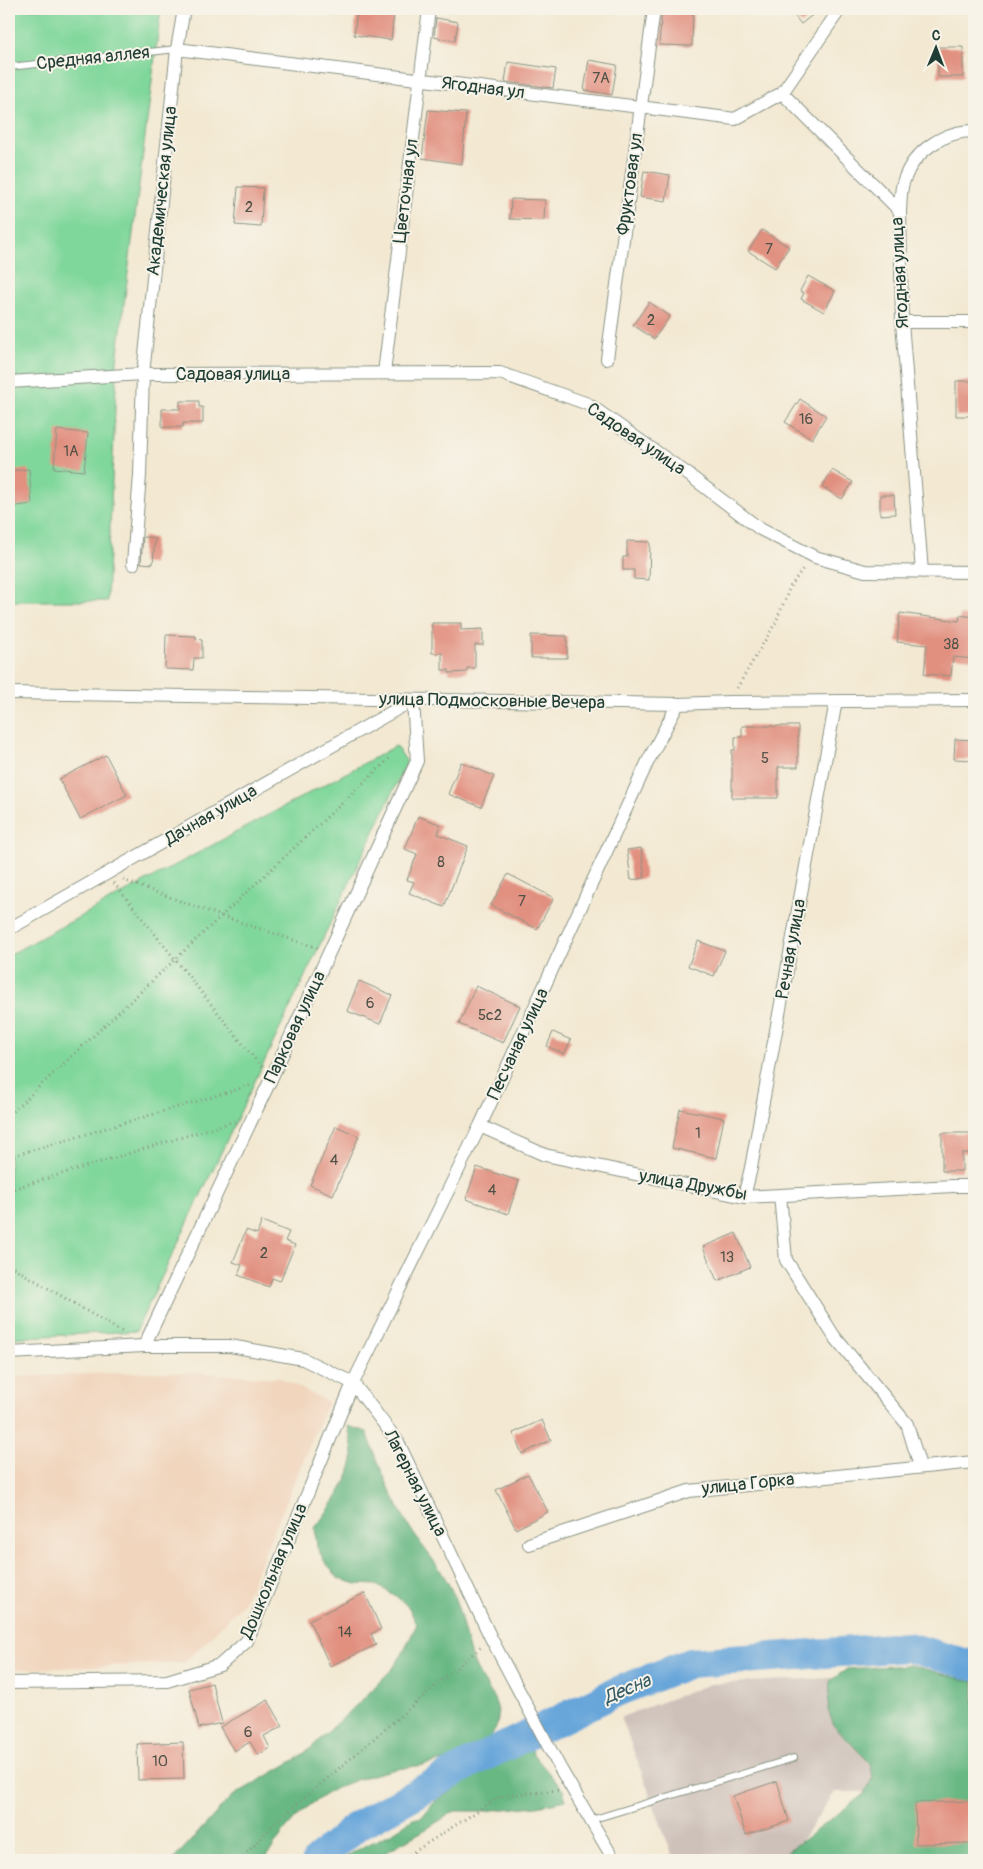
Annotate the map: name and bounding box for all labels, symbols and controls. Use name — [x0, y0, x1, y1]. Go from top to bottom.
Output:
north arrow — [910, 22, 960, 72]
text: С — [932, 27, 941, 44]
street label: Средняя аллея — [35, 41, 151, 75]
house number: 7А — [592, 69, 610, 88]
street label: Ягодная ул — [440, 71, 526, 105]
street label: Академическая улица — [142, 105, 182, 277]
street label: Фруктовая ул — [611, 131, 649, 237]
street label: Цветочная ул — [388, 137, 424, 245]
house number: 2 — [245, 198, 253, 217]
street label: Ягодная улица — [886, 217, 914, 329]
house number: 7 — [765, 240, 773, 259]
house number: 2 — [647, 311, 655, 330]
street label: Садовая улица — [176, 363, 290, 386]
street label: Садовая улица — [582, 397, 690, 481]
house number: 16 — [799, 410, 813, 429]
house number: 1А — [63, 442, 79, 461]
house number: 38 — [943, 635, 959, 654]
street label: улица Подмосковные Вечера — [378, 688, 605, 714]
house number: 5 — [761, 749, 769, 768]
street label: Дачная улица — [160, 779, 261, 851]
house number: 8 — [437, 853, 445, 872]
house number: 7 — [518, 892, 526, 911]
street label: Речная улица — [771, 897, 811, 1001]
street label: Парковая улица — [259, 967, 331, 1087]
street label: Песчаная улица — [482, 984, 554, 1104]
house number: 6 — [366, 994, 374, 1013]
house number: 5с2 — [478, 1006, 502, 1025]
house number: 1 — [695, 1124, 701, 1143]
house number: 4 — [330, 1151, 339, 1170]
street label: улица Дружбы — [636, 1164, 749, 1206]
house number: 4 — [488, 1181, 497, 1200]
house number: 2 — [260, 1244, 268, 1263]
house number: 13 — [720, 1248, 734, 1267]
street label: Лагерная улица — [378, 1425, 452, 1540]
street label: улица Горка — [699, 1468, 796, 1500]
street label: Дошкольная улица — [235, 1500, 313, 1643]
house number: 14 — [338, 1623, 353, 1642]
water label: Десна — [599, 1668, 655, 1710]
house number: 6 — [244, 1723, 252, 1742]
house number: 10 — [152, 1752, 168, 1771]

